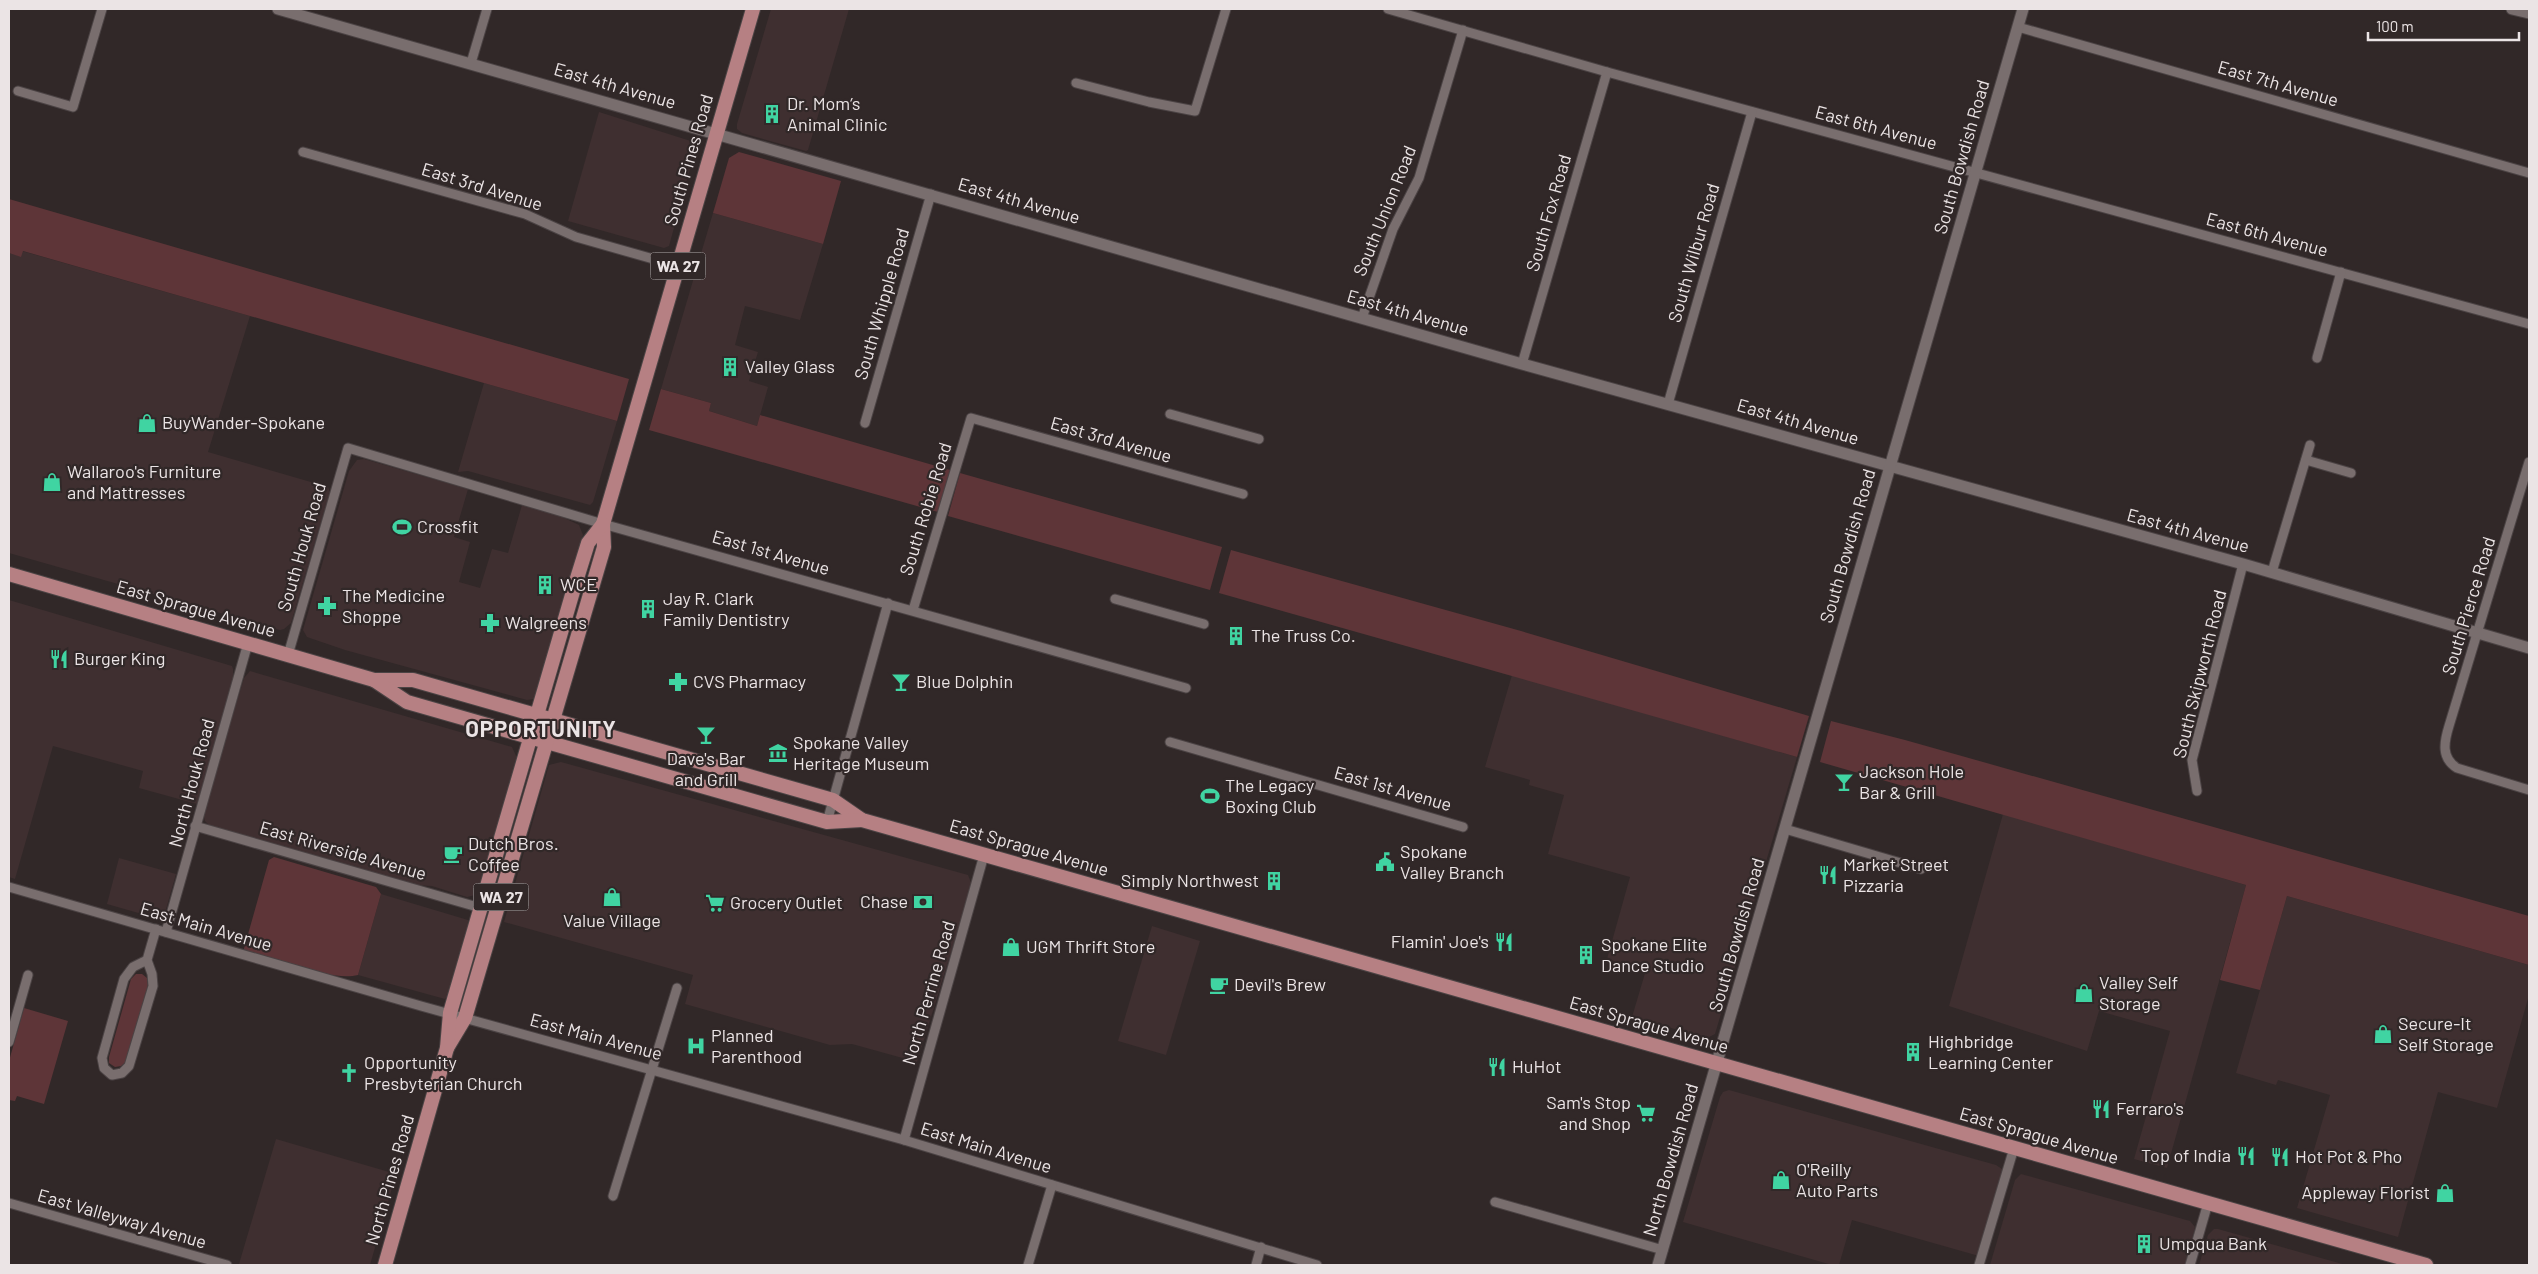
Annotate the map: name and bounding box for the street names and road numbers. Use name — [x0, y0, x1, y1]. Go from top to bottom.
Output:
street label: East 7th Avenue — [2215, 55, 2341, 111]
street label: East 4th Avenue — [552, 57, 679, 113]
street label: South Bowdish Road — [1928, 77, 1994, 236]
street label: South Pines Road — [659, 91, 717, 228]
street label: East 6th Avenue — [1813, 100, 1940, 154]
street label: South Union Road — [1348, 142, 1420, 279]
street label: South Fox Road — [1521, 152, 1575, 274]
street label: East 3rd Avenue — [419, 157, 545, 215]
street label: East 4th Avenue — [956, 172, 1083, 228]
street label: South Wilbur Road — [1663, 181, 1723, 325]
street label: East 6th Avenue — [2204, 207, 2331, 261]
street label: South Whipple Road — [849, 225, 913, 382]
road number: WA 27 — [650, 252, 706, 280]
street label: East 4th Avenue — [1345, 284, 1472, 340]
street label: East 4th Avenue — [1735, 393, 1862, 449]
street label: East 3rd Avenue — [1048, 411, 1175, 467]
street label: South Robie Road — [894, 439, 956, 578]
street label: South Bowdish Road — [1814, 466, 1880, 625]
street label: South Houk Road — [272, 480, 330, 614]
street label: East 4th Avenue — [2125, 503, 2252, 557]
street label: East 1st Avenue — [710, 525, 833, 579]
street label: South Pierce Road — [2437, 534, 2500, 678]
street label: East Sprague Avenue — [114, 575, 278, 641]
street label: South Skipworth Road — [2167, 587, 2231, 760]
street label: North Houk Road — [163, 716, 219, 849]
street label: East 1st Avenue — [1332, 761, 1455, 815]
street label: East Sprague Avenue — [947, 814, 1111, 880]
street label: East Riverside Avenue — [257, 816, 429, 884]
street label: South Bowdish Road — [1703, 855, 1769, 1014]
road number: WA 27 — [474, 884, 528, 910]
street label: East Main Avenue — [138, 897, 275, 955]
street label: North Perrine Road — [897, 918, 959, 1067]
street label: East Sprague Avenue — [1567, 991, 1731, 1057]
street label: East Main Avenue — [528, 1008, 665, 1064]
street label: North Bowdish Road — [1638, 1081, 1702, 1239]
street label: East Sprague Avenue — [1957, 1102, 2121, 1168]
street label: North Pines Road — [360, 1112, 418, 1248]
street label: East Main Avenue — [918, 1117, 1055, 1177]
street label: East Valleyway Avenue — [35, 1183, 209, 1253]

